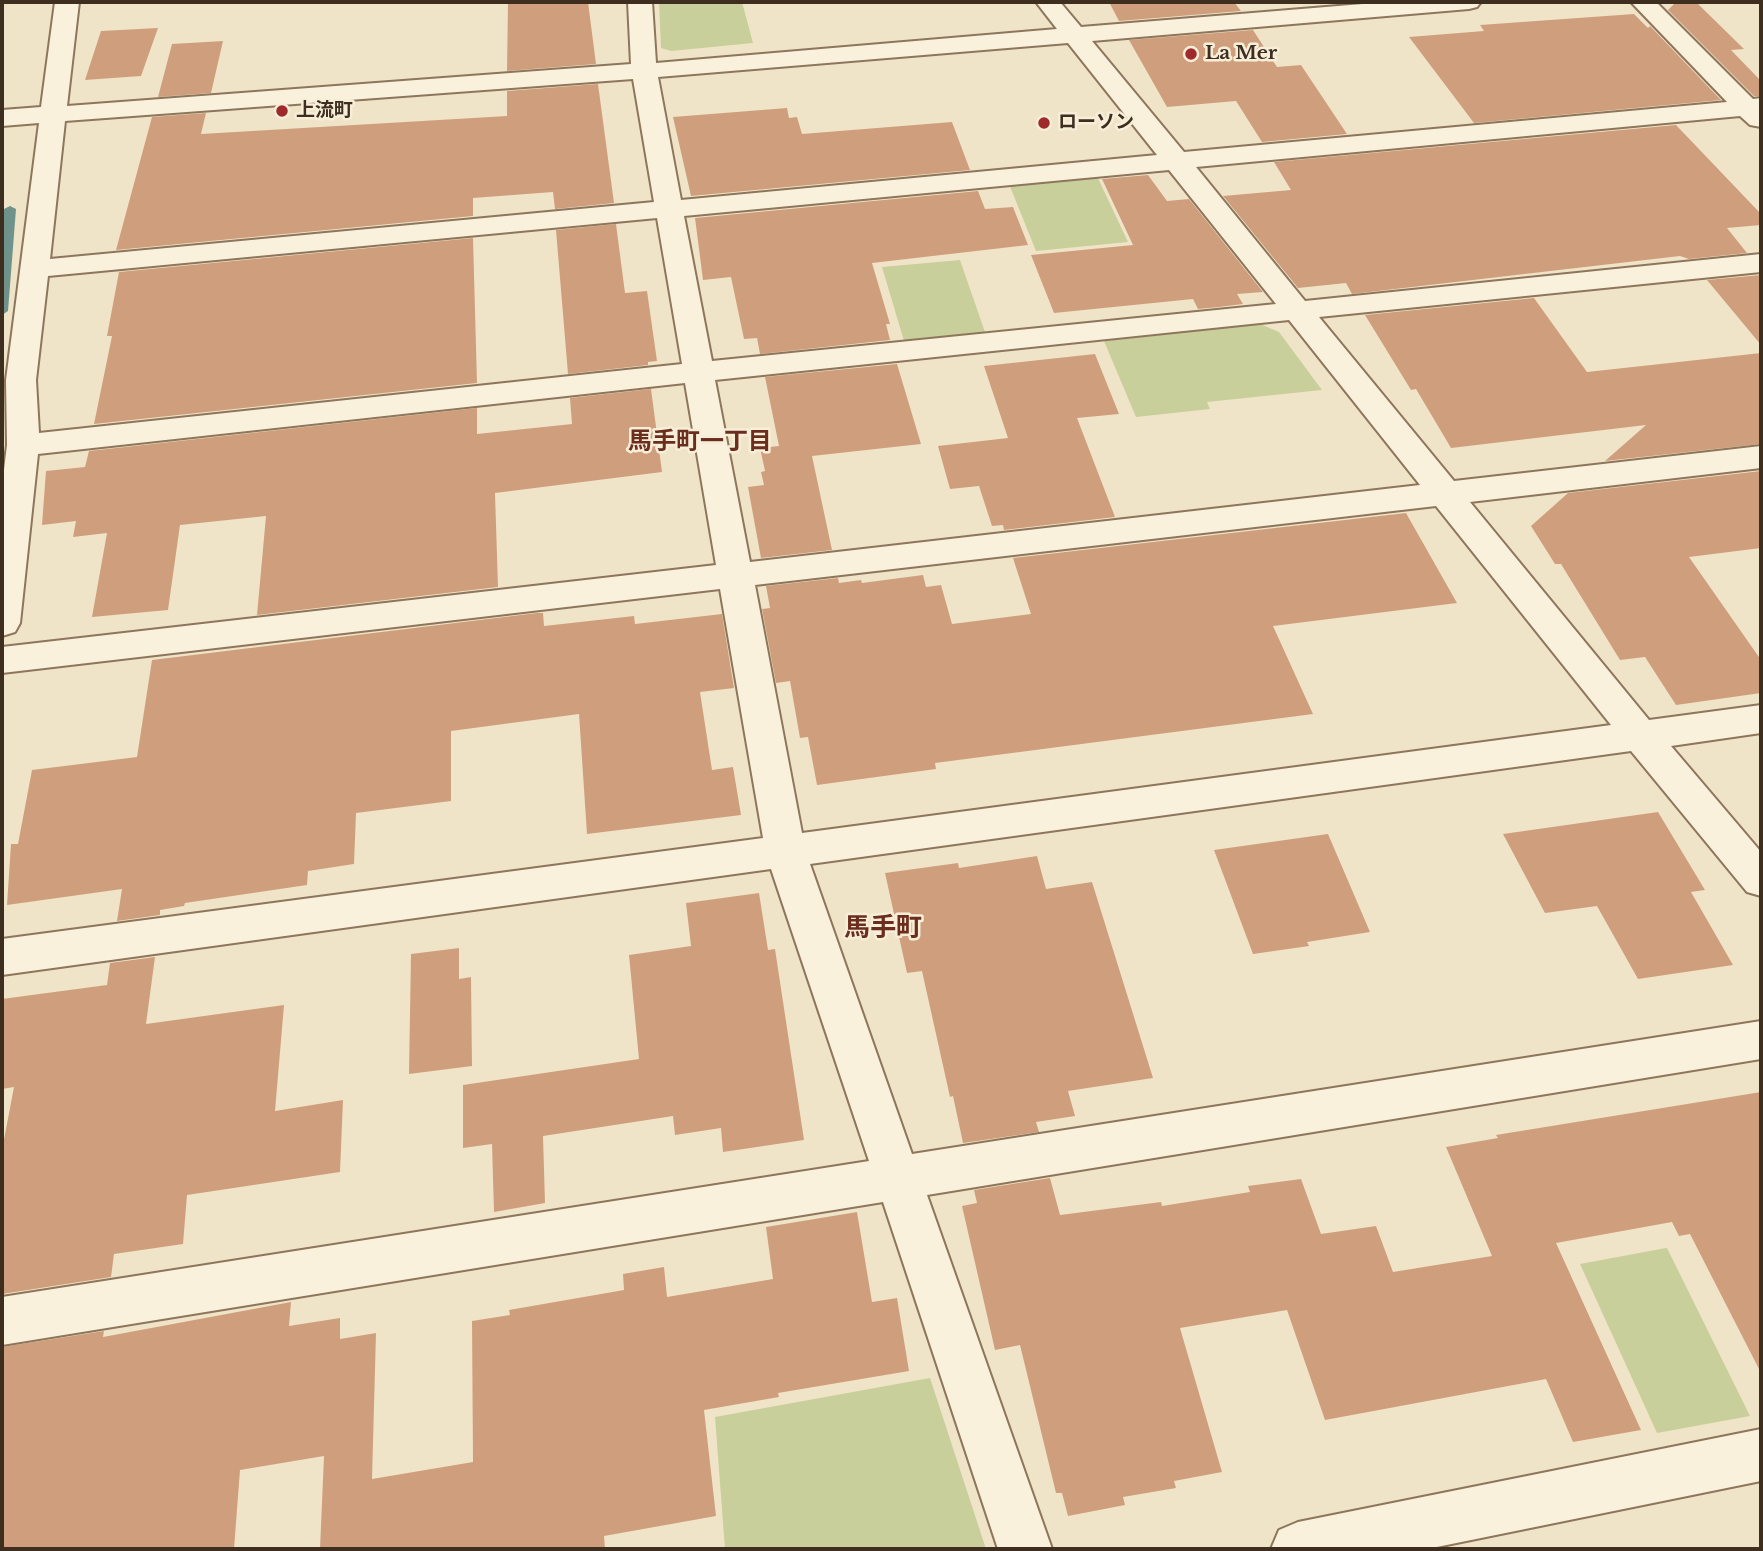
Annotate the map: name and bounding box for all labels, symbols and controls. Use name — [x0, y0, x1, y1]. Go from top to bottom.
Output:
place label: La Mer — [1205, 43, 1277, 65]
marker: La Mer — [1183, 46, 1199, 62]
place label: 上流町 — [296, 100, 353, 122]
marker: 上流町 — [274, 103, 290, 119]
place label: ローソン — [1058, 112, 1134, 134]
marker: ローソン — [1036, 115, 1052, 131]
district label: 馬手町一丁目 — [628, 428, 772, 456]
district label: 馬手町 — [844, 913, 922, 945]

